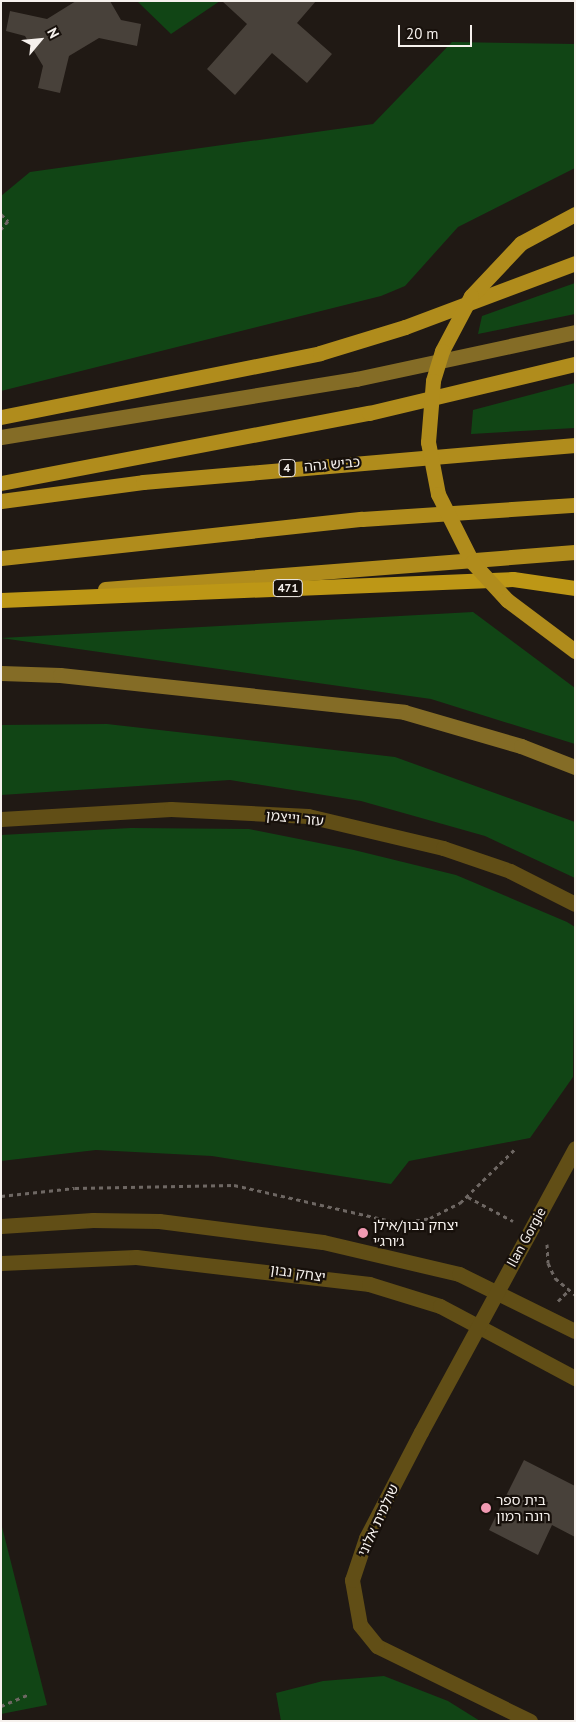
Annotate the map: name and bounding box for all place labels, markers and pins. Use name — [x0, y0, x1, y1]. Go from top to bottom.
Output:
place label: יצחק נבון/אילן ג׳ורג׳י — [373, 1217, 458, 1250]
marker: יצחק נבון/אילן ג׳ורג׳י — [357, 1227, 369, 1239]
place label: בית ספר רונה רמון — [496, 1492, 551, 1524]
marker: בית ספר רונה רמון — [480, 1502, 492, 1514]

